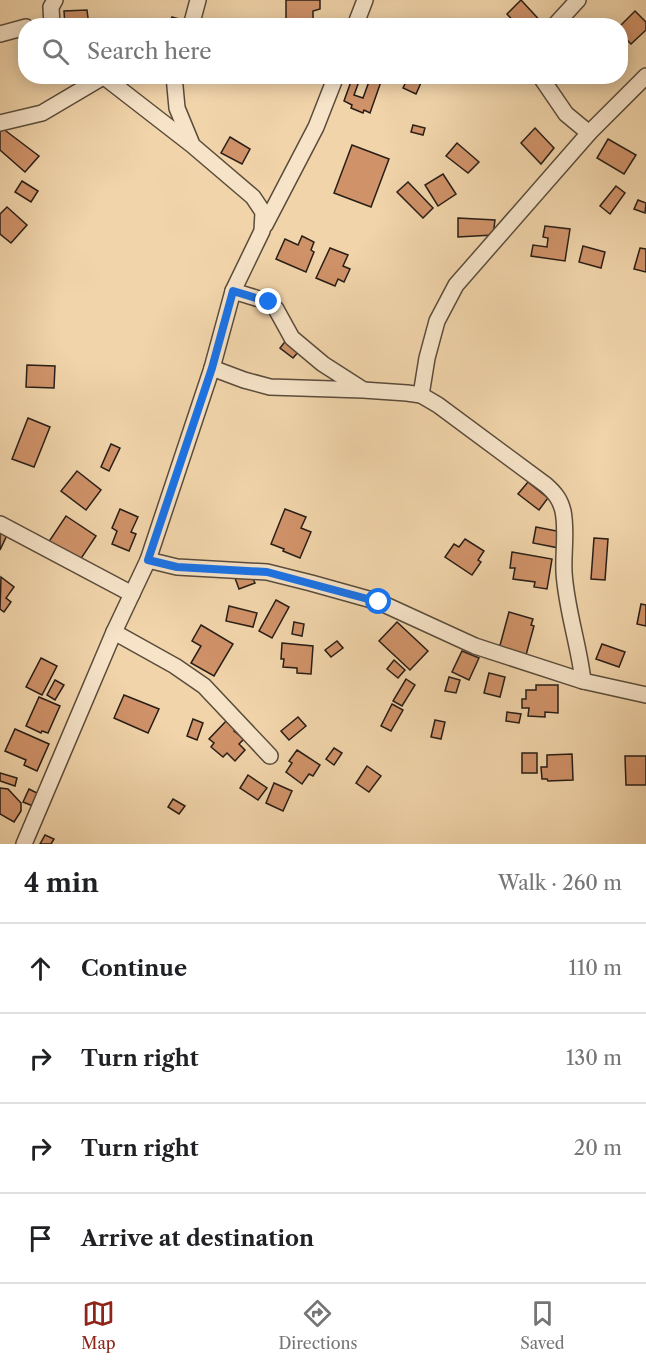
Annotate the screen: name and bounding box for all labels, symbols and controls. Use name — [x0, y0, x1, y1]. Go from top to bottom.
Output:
search box — [18, 18, 628, 84]
icon: search — [39, 35, 72, 68]
text: Search here — [87, 38, 212, 65]
route end — [255, 288, 281, 314]
route start — [365, 588, 391, 614]
text: 4 min — [24, 867, 99, 899]
text: Walk · 260 m — [498, 871, 622, 895]
icon: ahead — [24, 952, 57, 985]
text: Continue — [81, 955, 187, 982]
text: 110 m — [569, 956, 622, 980]
icon: right — [24, 1042, 57, 1075]
text: Turn right — [81, 1045, 199, 1072]
text: 130 m — [566, 1046, 622, 1070]
icon: right — [24, 1132, 57, 1165]
text: Turn right — [81, 1135, 199, 1162]
text: 20 m — [574, 1136, 622, 1160]
icon: arrive — [24, 1222, 57, 1255]
text: Arrive at destination — [81, 1225, 314, 1252]
tab: Map — [81, 1297, 116, 1353]
tab: Directions — [278, 1297, 357, 1353]
tab: Saved — [520, 1297, 565, 1353]

